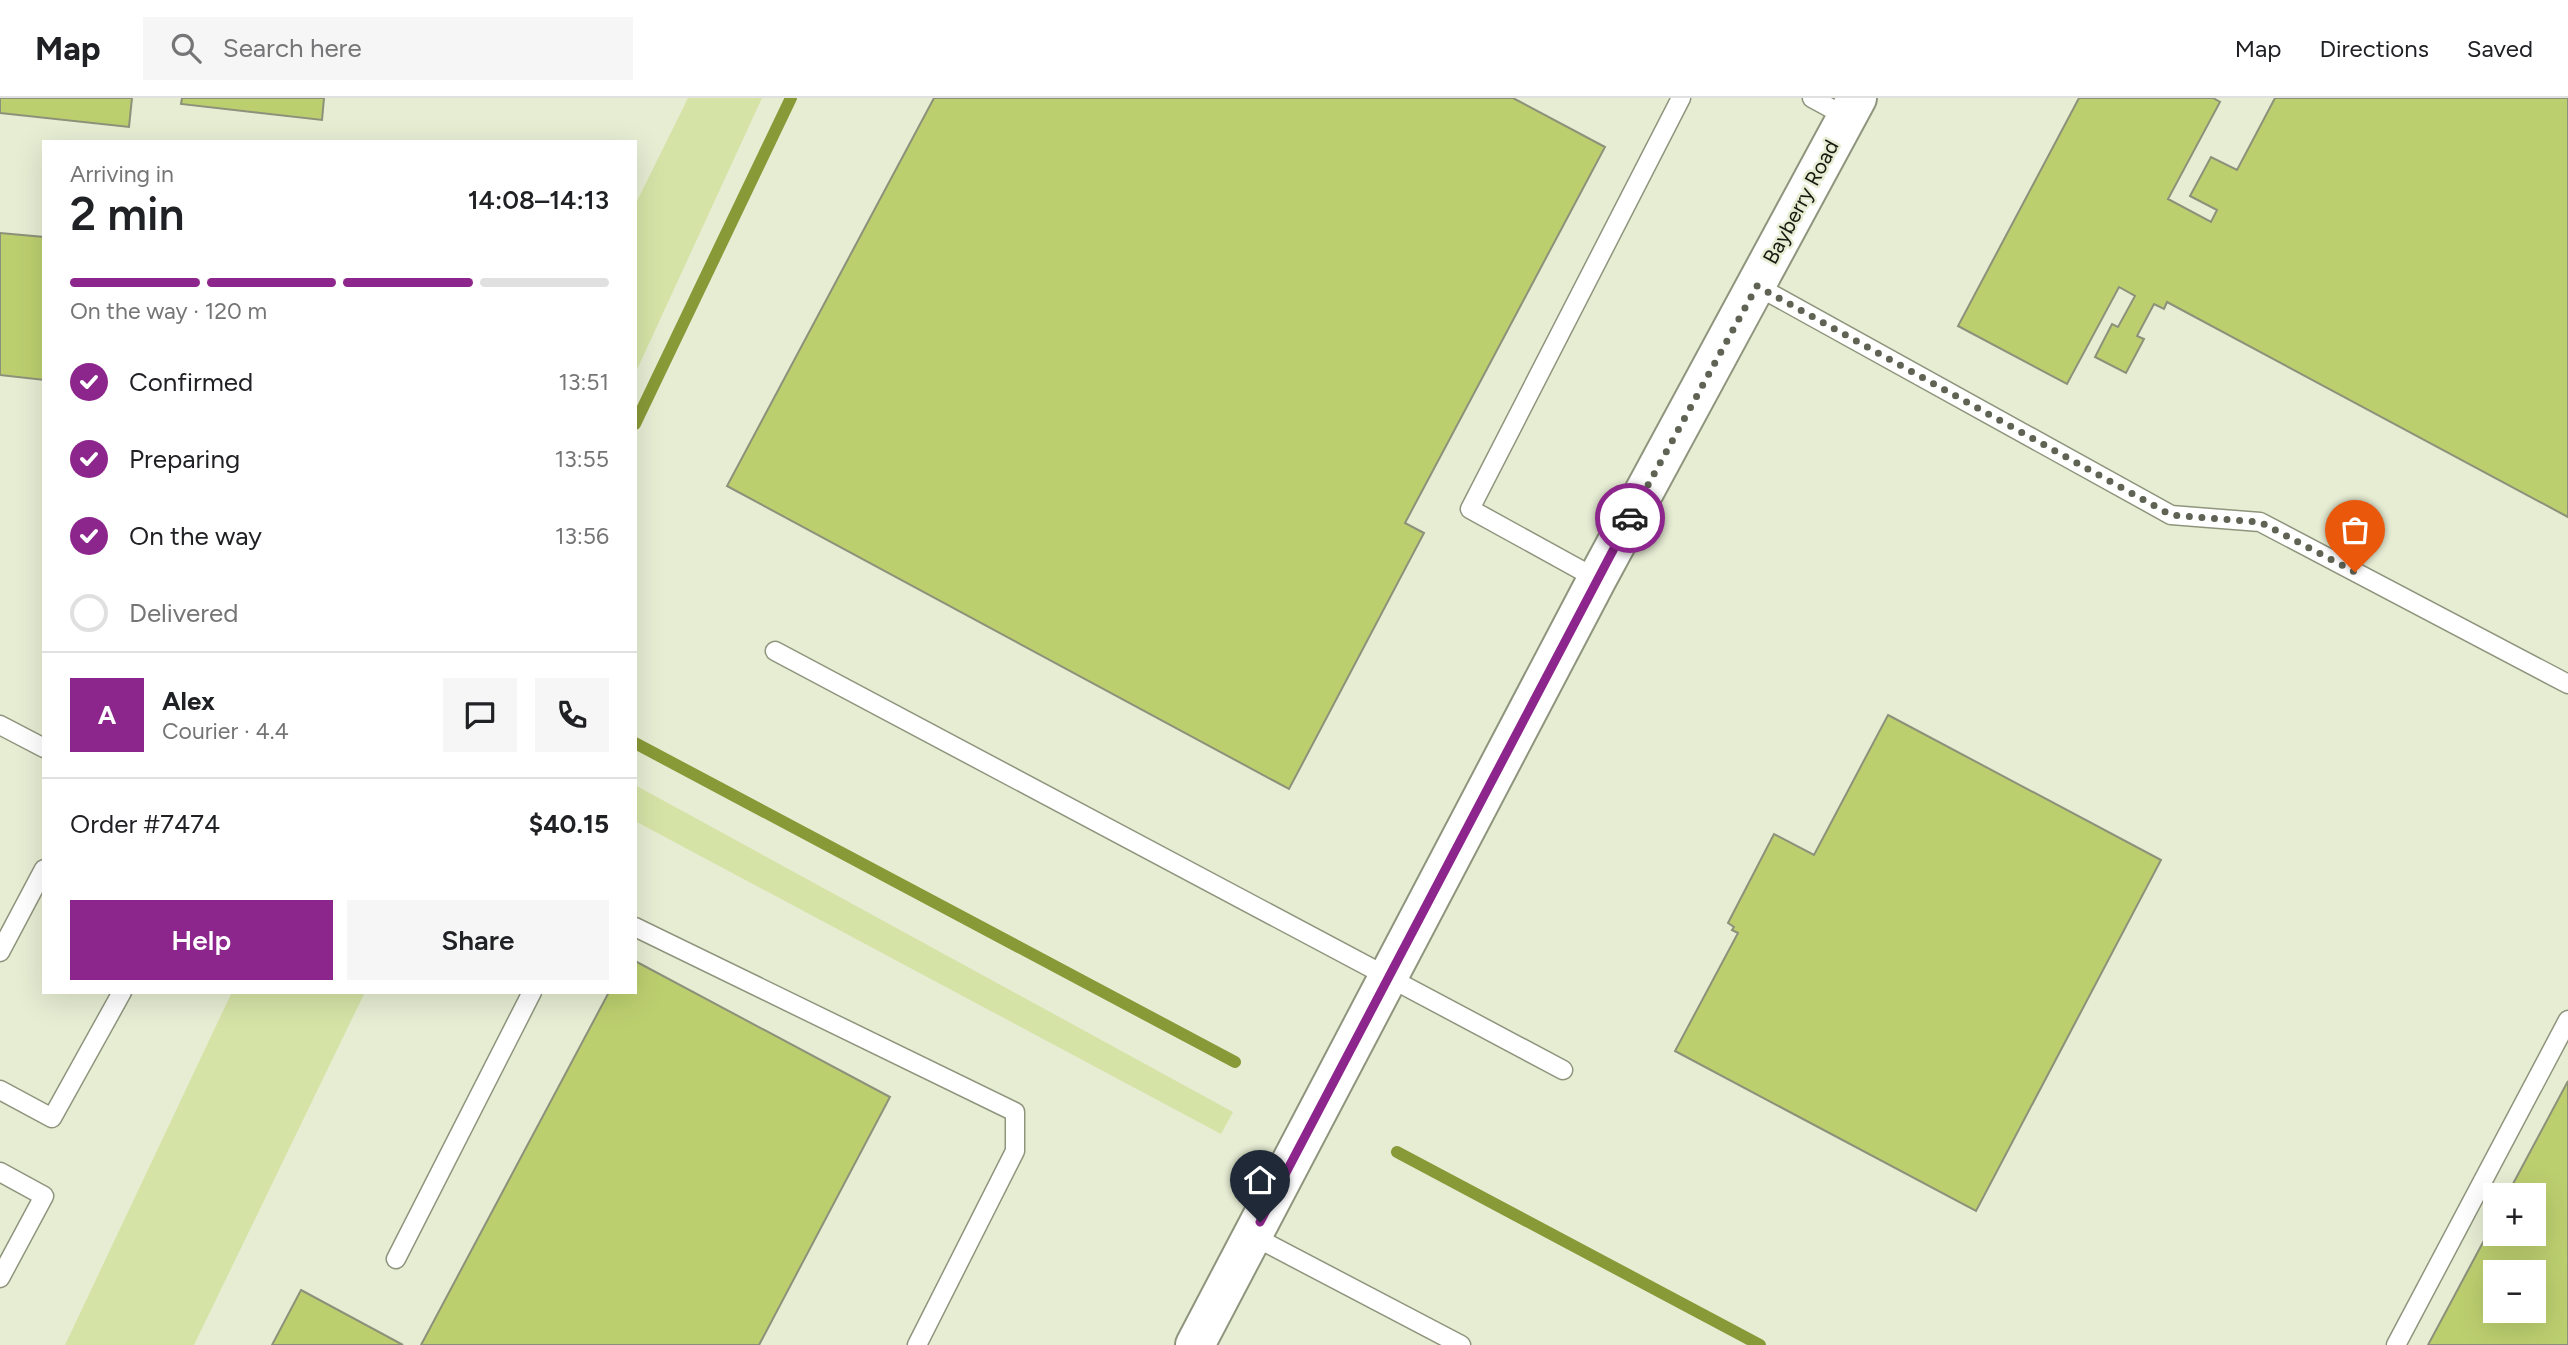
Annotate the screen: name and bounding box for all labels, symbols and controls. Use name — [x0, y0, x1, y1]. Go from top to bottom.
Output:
search box — [143, 17, 633, 80]
text: Map — [35, 29, 101, 68]
icon: search — [167, 29, 205, 67]
text: Search here — [223, 32, 362, 64]
text: Map — [2235, 34, 2281, 63]
text: Directions — [2319, 34, 2429, 63]
text: Saved — [2467, 34, 2533, 63]
street label: Bayberry Road — [1757, 135, 1844, 268]
text: Arriving in — [70, 160, 174, 188]
text: 14:08–14:13 — [468, 184, 609, 216]
text: 2 min — [70, 186, 185, 242]
text: On the way · 120 m — [70, 297, 267, 325]
icon: check — [70, 363, 108, 401]
text: Confirmed — [129, 366, 253, 398]
text: 13:51 — [558, 368, 609, 396]
icon: check — [70, 440, 108, 478]
text: Preparing — [129, 443, 240, 475]
text: 13:55 — [555, 445, 609, 473]
courier — [1595, 483, 1665, 553]
icon: car — [1611, 499, 1649, 537]
pin — [2325, 500, 2385, 572]
icon: bag — [2336, 511, 2374, 549]
icon: check — [70, 517, 108, 555]
text: On the way — [129, 520, 262, 552]
text: 13:56 — [555, 522, 609, 550]
text: Delivered — [129, 597, 238, 629]
button: chat — [443, 678, 517, 752]
button: phone — [535, 678, 609, 752]
text: Alex — [162, 685, 215, 717]
text: A — [98, 699, 116, 731]
text: Courier · 4.4 — [162, 717, 289, 745]
text: Order #7474 — [70, 808, 220, 840]
text: $40.15 — [529, 808, 609, 840]
button: Help — [70, 900, 333, 980]
button: Share — [347, 900, 609, 980]
pin — [1230, 1150, 1290, 1222]
icon: home — [1241, 1161, 1279, 1199]
map controls — [2483, 1183, 2546, 1323]
button: + — [2483, 1183, 2546, 1246]
button: − — [2483, 1260, 2546, 1323]

